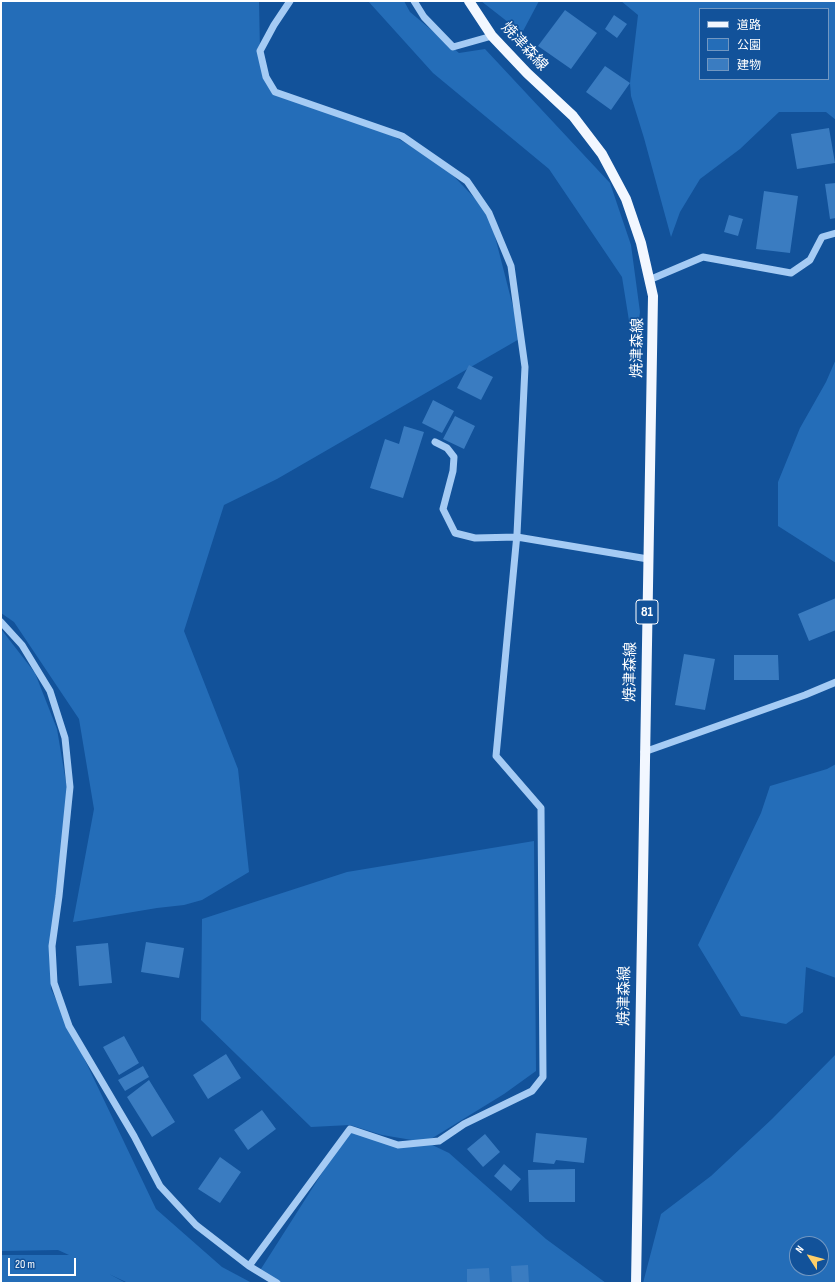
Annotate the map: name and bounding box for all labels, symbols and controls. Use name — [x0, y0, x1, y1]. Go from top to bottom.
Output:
legend — [699, 8, 829, 80]
text: 道路 — [737, 18, 761, 33]
street label: 焼津森線 — [497, 19, 551, 75]
text: 公園 — [737, 38, 761, 53]
text: 建物 — [737, 58, 761, 73]
street label: 焼津森線 — [628, 318, 648, 378]
road number: 81 — [636, 600, 658, 624]
street label: 焼津森線 — [621, 642, 641, 702]
street label: 焼津森線 — [615, 966, 635, 1026]
north arrow — [789, 1236, 829, 1276]
text: N — [793, 1243, 807, 1255]
scale bar — [10, 1250, 78, 1276]
text: 20 m — [15, 1257, 35, 1272]

